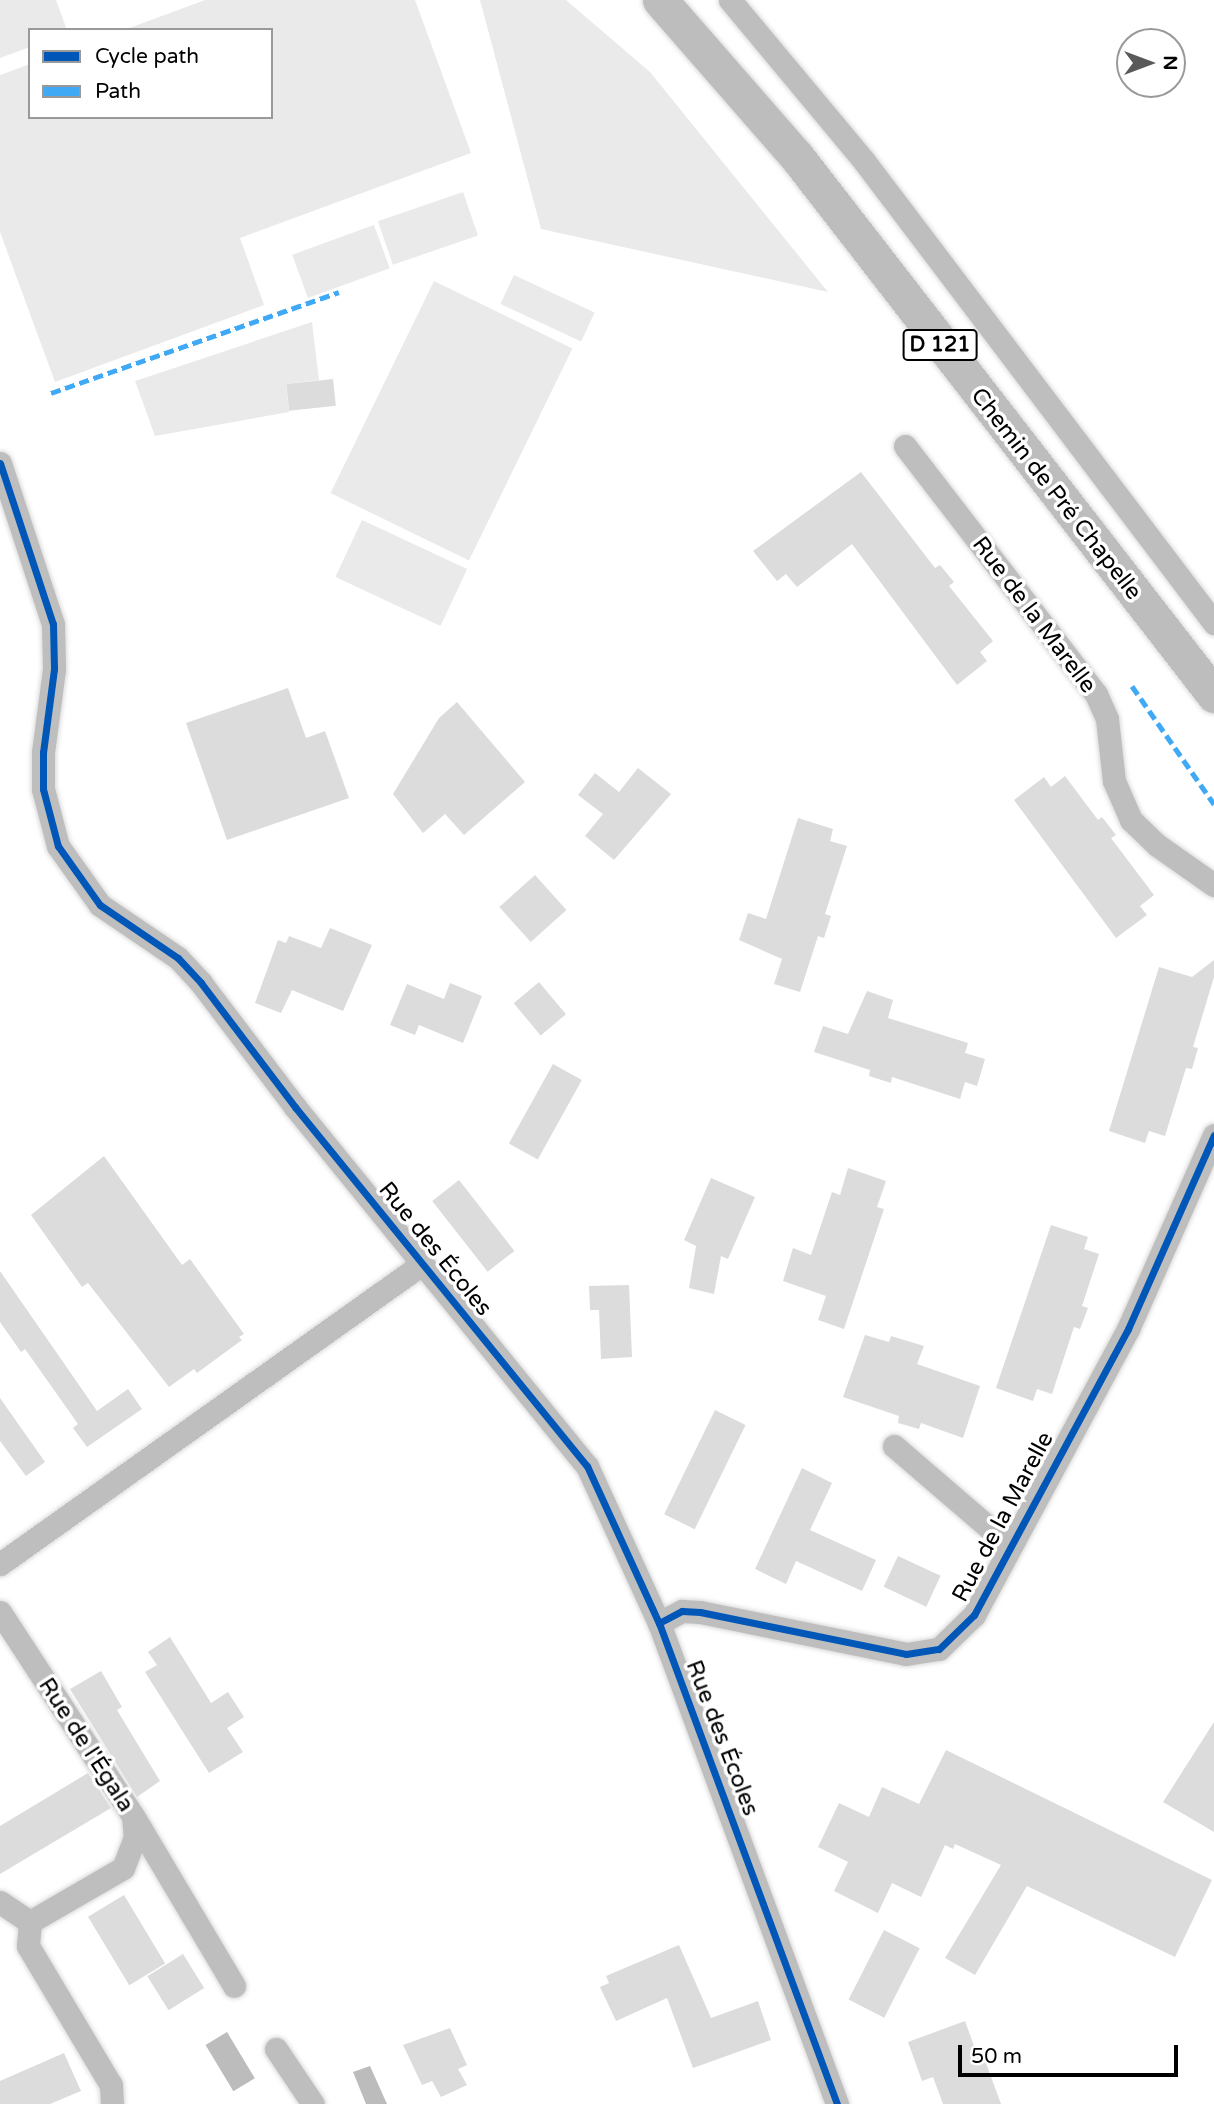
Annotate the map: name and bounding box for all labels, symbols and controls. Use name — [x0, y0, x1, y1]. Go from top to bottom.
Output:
legend — [28, 28, 273, 119]
north arrow — [1116, 28, 1186, 98]
text: Cycle path — [95, 44, 199, 69]
text: N — [1159, 55, 1181, 71]
text: Path — [95, 79, 141, 104]
road number: D 121 — [902, 328, 978, 362]
street label: Chemin de Pré Chapelle — [965, 383, 1147, 605]
street label: Rue de la Marelle — [966, 531, 1102, 699]
street label: Rue des Écoles — [373, 1177, 497, 1321]
street label: Rue de la Marelle — [947, 1427, 1059, 1607]
street label: Rue des Écoles — [680, 1656, 764, 1820]
street label: Rue de l'Égala — [32, 1673, 140, 1817]
scale bar — [962, 2030, 1182, 2074]
text: 50 m — [971, 2044, 1022, 2069]

